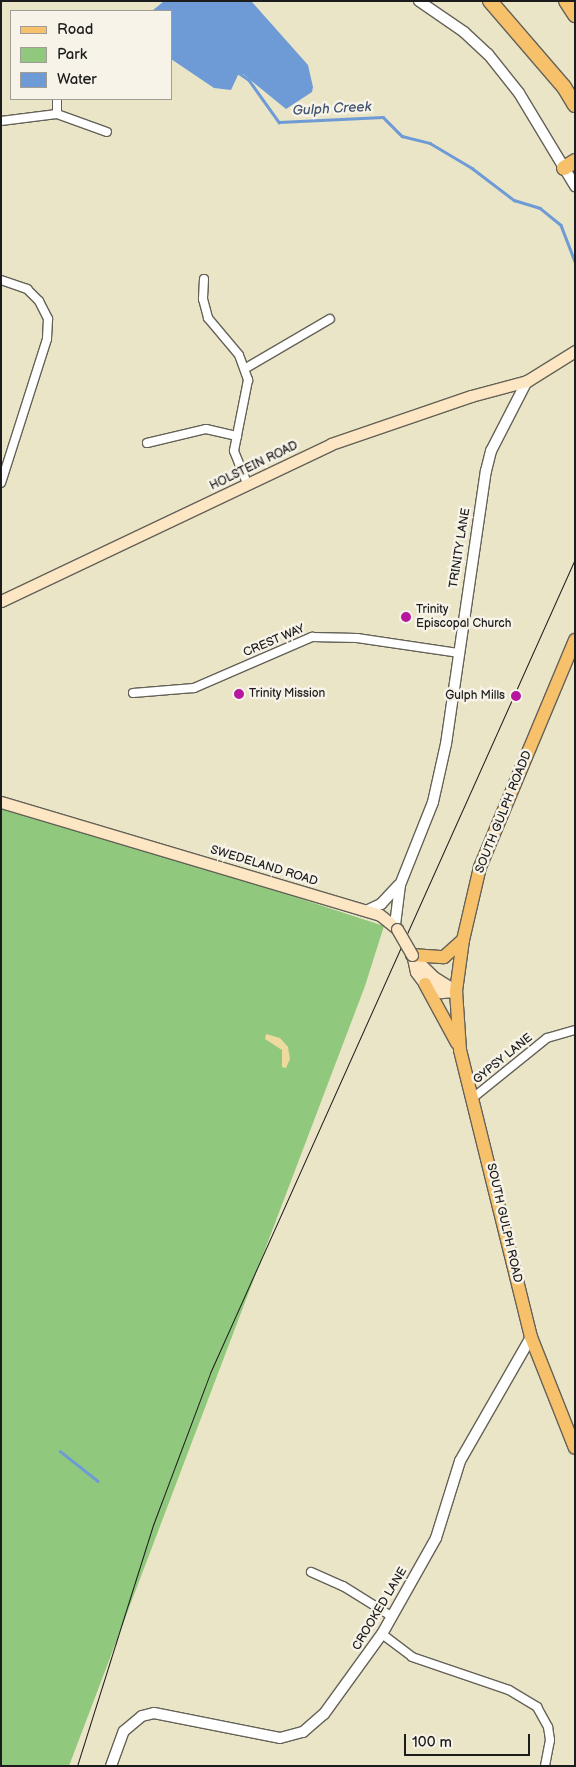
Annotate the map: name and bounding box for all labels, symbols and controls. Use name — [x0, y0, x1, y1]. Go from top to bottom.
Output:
legend — [10, 10, 172, 100]
text: Road — [57, 20, 93, 39]
text: Park — [57, 45, 87, 64]
text: Water — [57, 70, 97, 89]
water label: Gulph Creek — [292, 99, 372, 119]
street label: HOLSTEIN ROAD — [208, 438, 300, 494]
street label: TRINITY LANE — [447, 507, 473, 589]
place label: Trinity Episcopal Church — [416, 603, 511, 631]
marker: Trinity Episcopal Church — [400, 611, 412, 623]
street label: CREST WAY — [241, 622, 307, 660]
place label: Trinity Mission — [249, 687, 326, 701]
marker: Trinity Mission — [233, 688, 245, 700]
place label: Gulph Mills — [445, 689, 505, 703]
marker: Gulph Mills — [509, 689, 523, 703]
street label: SOUTH GULPH ROADD — [473, 749, 535, 875]
street label: SWEDELAND ROAD — [209, 843, 319, 889]
street label: GYPSY LANE — [470, 1031, 536, 1087]
street label: SOUTH GULPH ROAD — [483, 1162, 525, 1284]
street label: CROOKED LANE — [350, 1565, 410, 1653]
scale bar — [406, 1724, 532, 1756]
text: 100 m — [412, 1733, 452, 1752]

